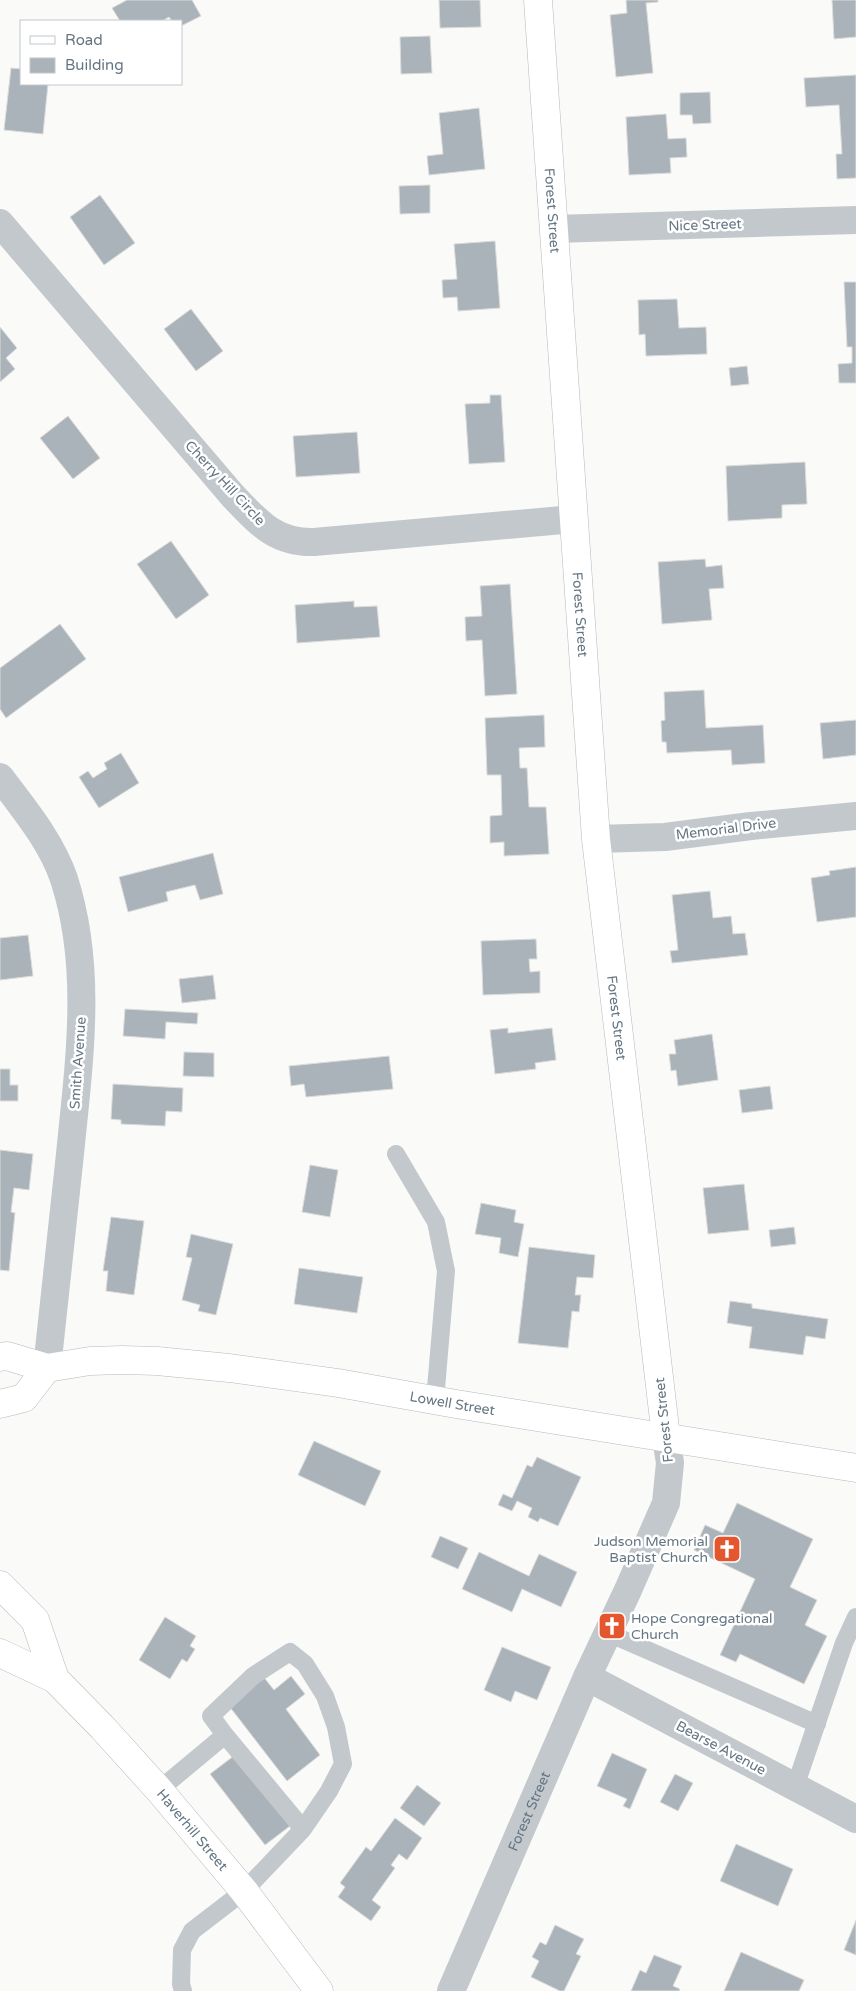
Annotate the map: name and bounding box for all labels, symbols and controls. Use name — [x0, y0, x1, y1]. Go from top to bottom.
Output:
legend — [20, 20, 182, 85]
text: Road — [65, 31, 103, 49]
text: Building — [65, 56, 124, 74]
street label: Forest Street — [541, 167, 564, 254]
street label: Nice Street — [668, 215, 743, 235]
street label: Cherry Hill Circle — [181, 437, 269, 529]
street label: Forest Street — [569, 571, 592, 658]
street label: Memorial Drive — [675, 814, 777, 844]
street label: Forest Street — [604, 974, 630, 1062]
street label: Smith Avenue — [66, 1016, 90, 1110]
street label: Forest Street — [651, 1376, 677, 1463]
street label: Lowell Street — [409, 1387, 497, 1419]
place label: Judson Memorial Baptist Church — [594, 1533, 708, 1566]
church icon: Judson Memorial Baptist Church — [712, 1534, 742, 1564]
place label: Hope Congregational Church — [631, 1610, 773, 1643]
church icon: Hope Congregational Church — [597, 1611, 627, 1641]
street label: Bearse Avenue — [673, 1717, 769, 1779]
street label: Forest Street — [504, 1768, 554, 1854]
street label: Haverhill Street — [153, 1785, 232, 1875]

